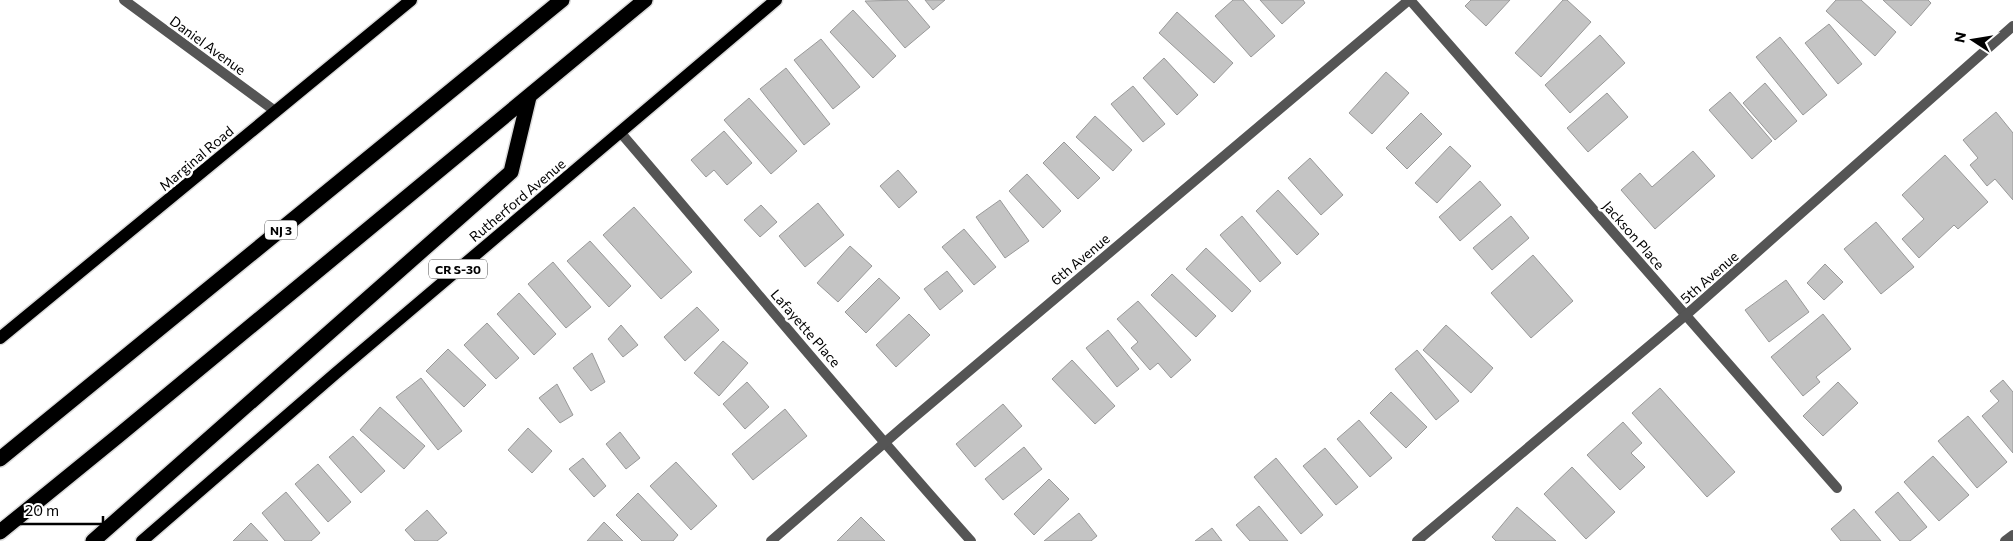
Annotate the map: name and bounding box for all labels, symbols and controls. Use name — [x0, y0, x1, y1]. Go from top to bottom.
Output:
street label: Daniel Avenue — [167, 12, 249, 78]
north arrow — [1948, 15, 1998, 65]
text: N — [1950, 30, 1969, 44]
street label: Marginal Road — [155, 122, 237, 194]
street label: Rutherford Avenue — [465, 155, 569, 245]
street label: Jackson Place — [1600, 197, 1668, 273]
road number: NJ 3 — [265, 220, 297, 240]
street label: 6th Avenue — [1047, 229, 1113, 289]
street label: 5th Avenue — [1677, 247, 1741, 307]
road number: CR S-30 — [429, 260, 487, 278]
street label: Lafayette Place — [768, 286, 844, 370]
scale bar — [18, 494, 102, 526]
text: 20 m — [25, 501, 59, 519]

